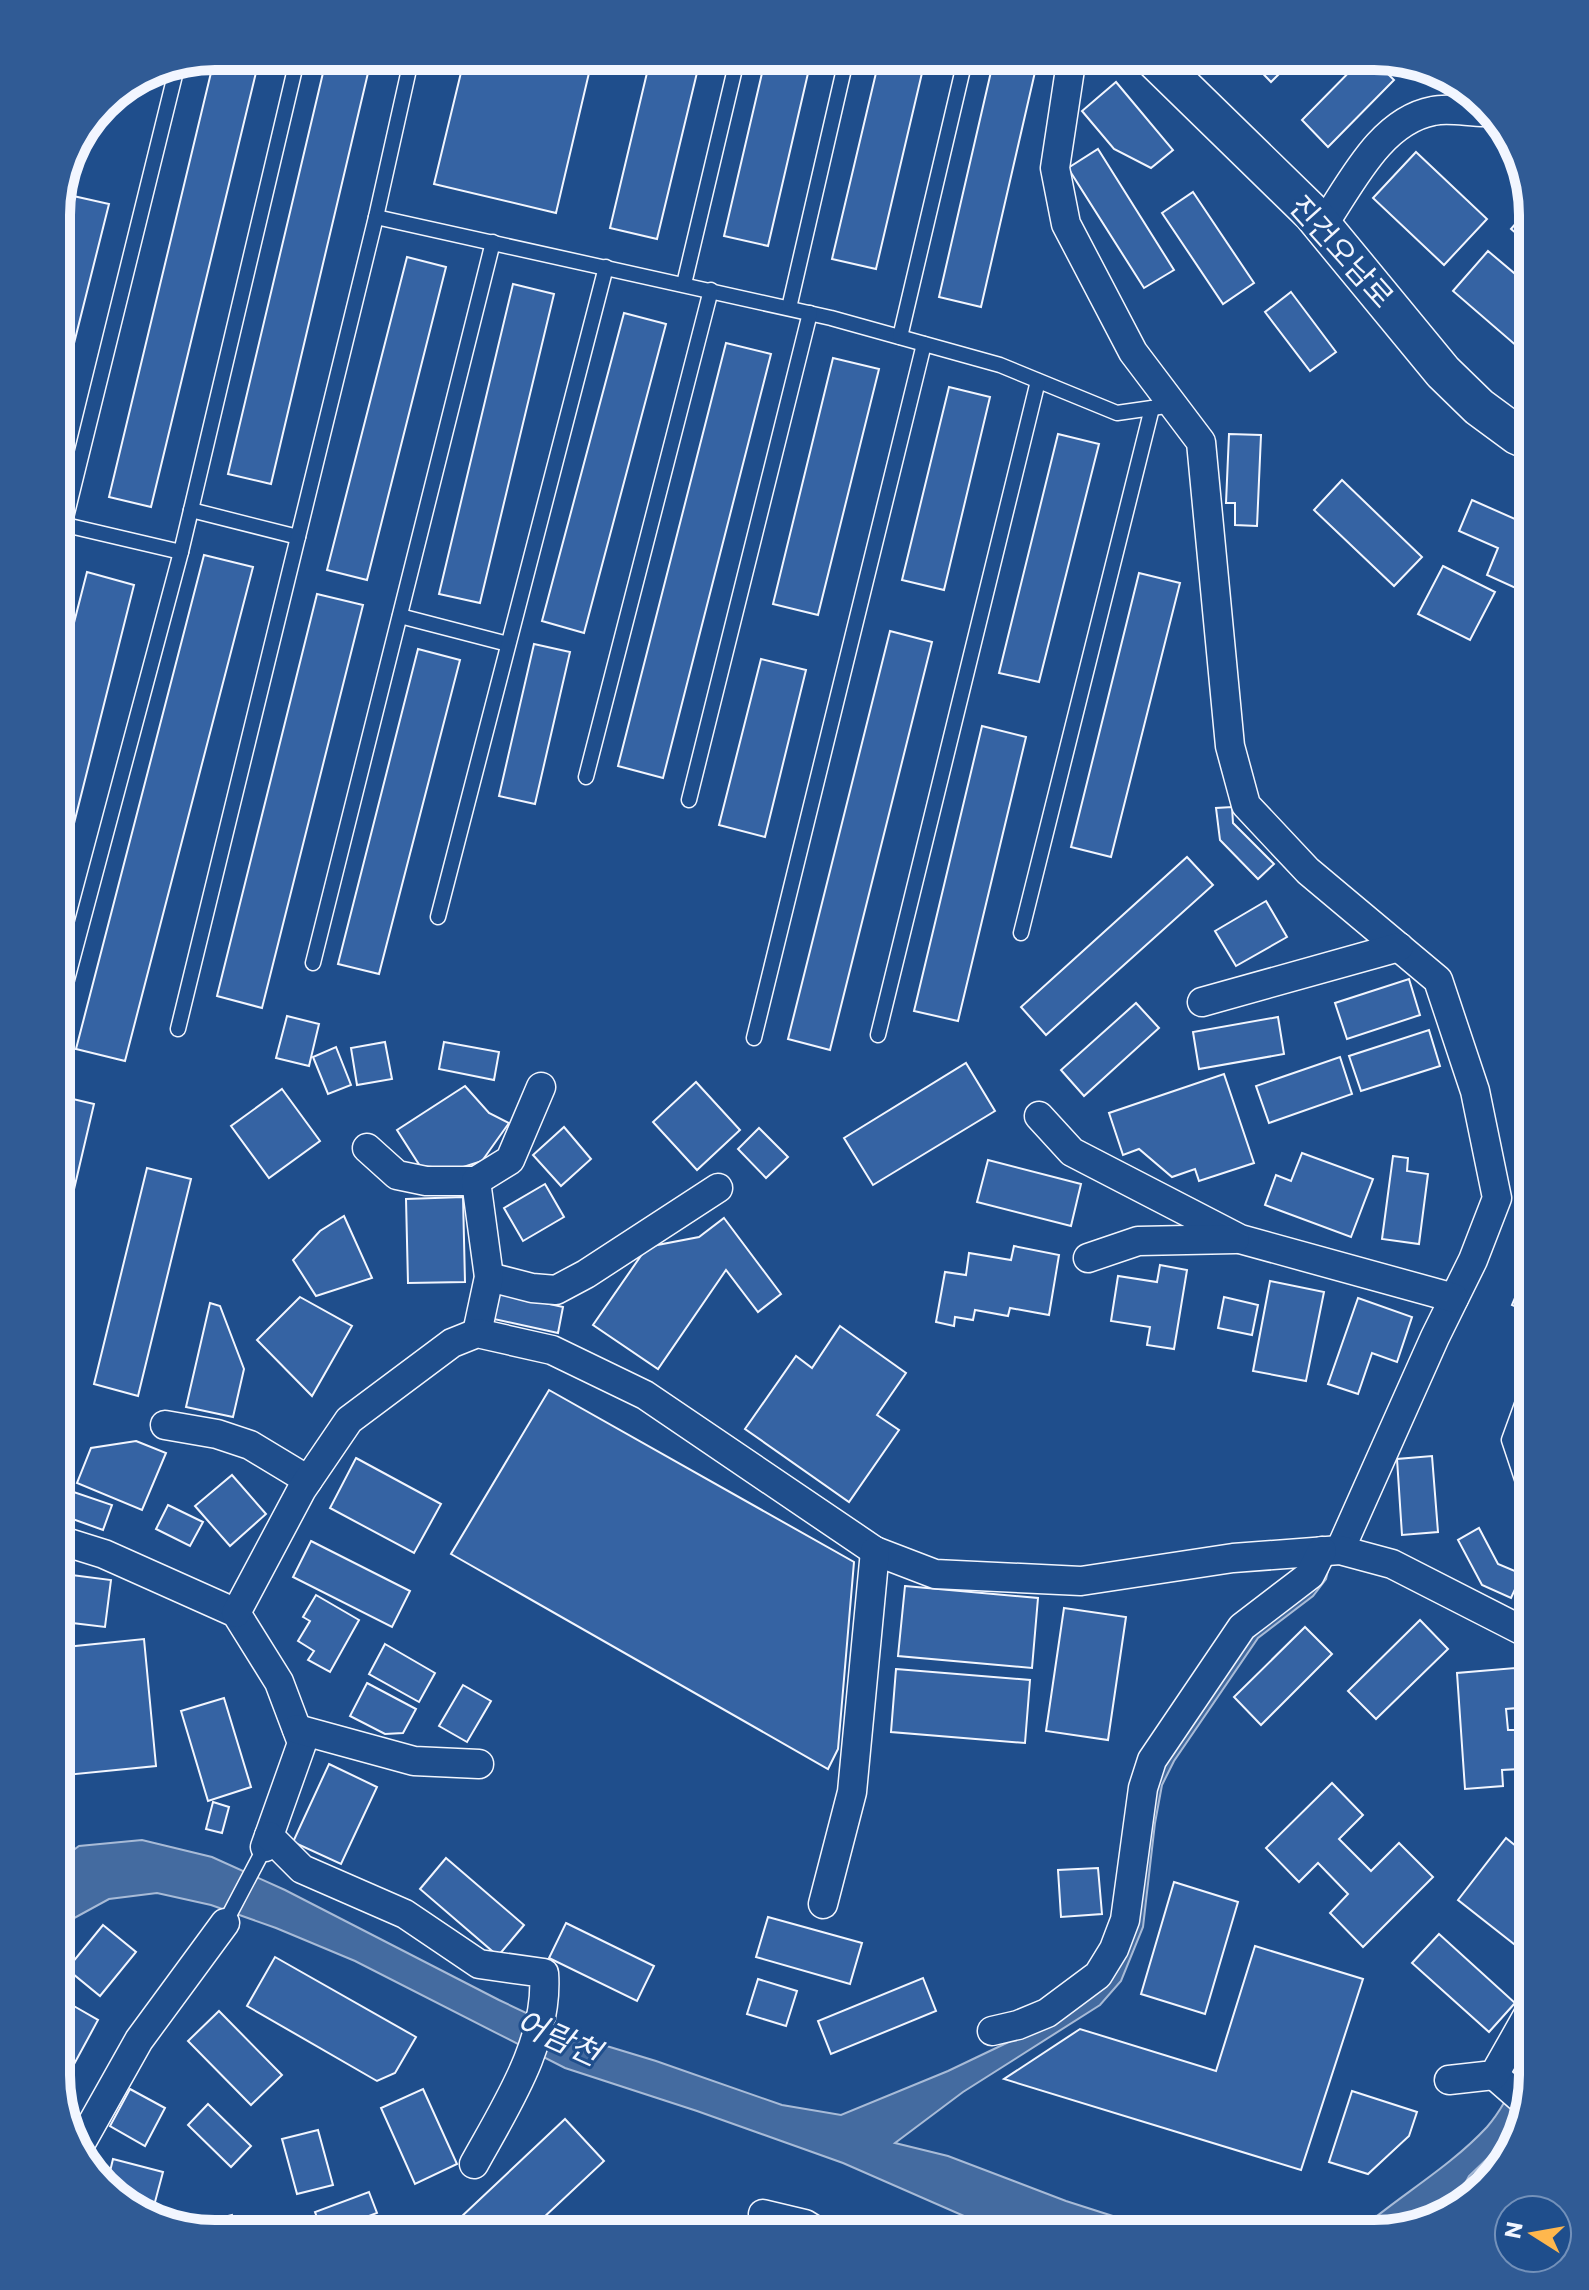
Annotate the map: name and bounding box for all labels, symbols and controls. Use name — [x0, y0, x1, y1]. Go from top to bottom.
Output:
street label: 진건오남로 — [1283, 187, 1403, 314]
water label: 어람천 — [510, 2000, 611, 2074]
north arrow — [1493, 2194, 1573, 2274]
text: N — [1498, 2219, 1528, 2241]

